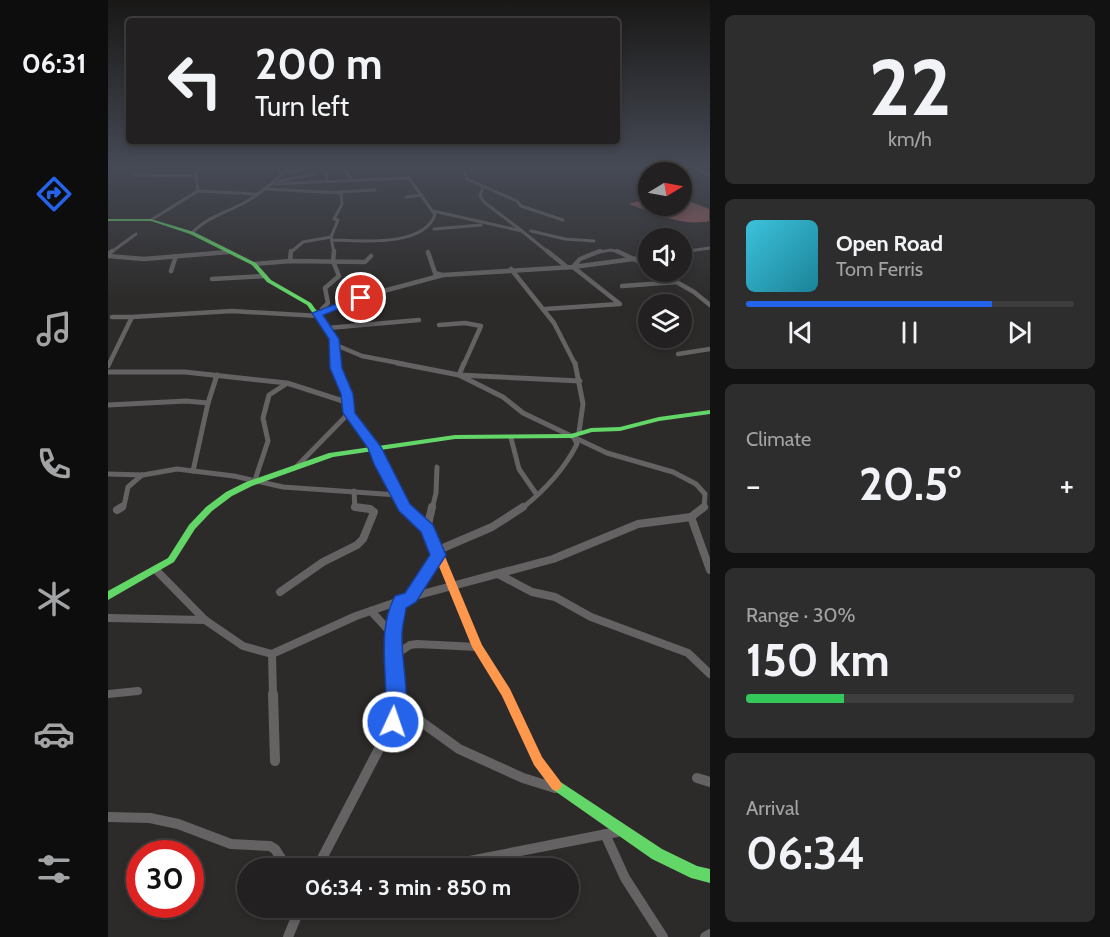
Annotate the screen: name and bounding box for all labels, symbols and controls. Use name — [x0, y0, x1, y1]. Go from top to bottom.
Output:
text: 200 m — [255, 38, 382, 90]
text: 22 — [869, 40, 951, 135]
icon: left — [156, 42, 234, 120]
text: 06:31 — [22, 47, 86, 80]
text: Turn left — [255, 90, 349, 123]
text: km/h — [888, 127, 932, 151]
north arrow — [638, 162, 692, 216]
map controls — [638, 162, 692, 348]
icon: directions — [33, 173, 75, 215]
button: sound — [638, 228, 692, 282]
text: Open Road — [836, 230, 943, 257]
text: Tom Ferris — [836, 257, 923, 281]
pin — [335, 272, 386, 323]
icon: arrive — [344, 281, 377, 314]
button: layers — [638, 294, 692, 348]
icon: music — [33, 308, 75, 350]
icon: previous — [784, 316, 817, 349]
icon: pause — [893, 316, 926, 349]
icon: next — [1003, 316, 1036, 349]
text: Climate — [746, 427, 811, 451]
icon: phone — [33, 443, 75, 485]
text: 20.5° — [859, 457, 961, 511]
text: − — [746, 465, 761, 505]
text: + — [1059, 465, 1074, 505]
icon: climate — [33, 578, 75, 620]
text: Range · 30% — [746, 603, 855, 627]
text: 150 km — [746, 633, 890, 687]
position arrow — [361, 690, 425, 754]
icon: car — [33, 713, 75, 755]
text: Arrival — [746, 796, 799, 820]
text: 06:34 — [746, 826, 865, 880]
speed limit sign: 30 — [126, 840, 204, 918]
icon: filters — [33, 848, 75, 890]
text: 06:34 · 3 min · 850 m — [305, 874, 511, 901]

